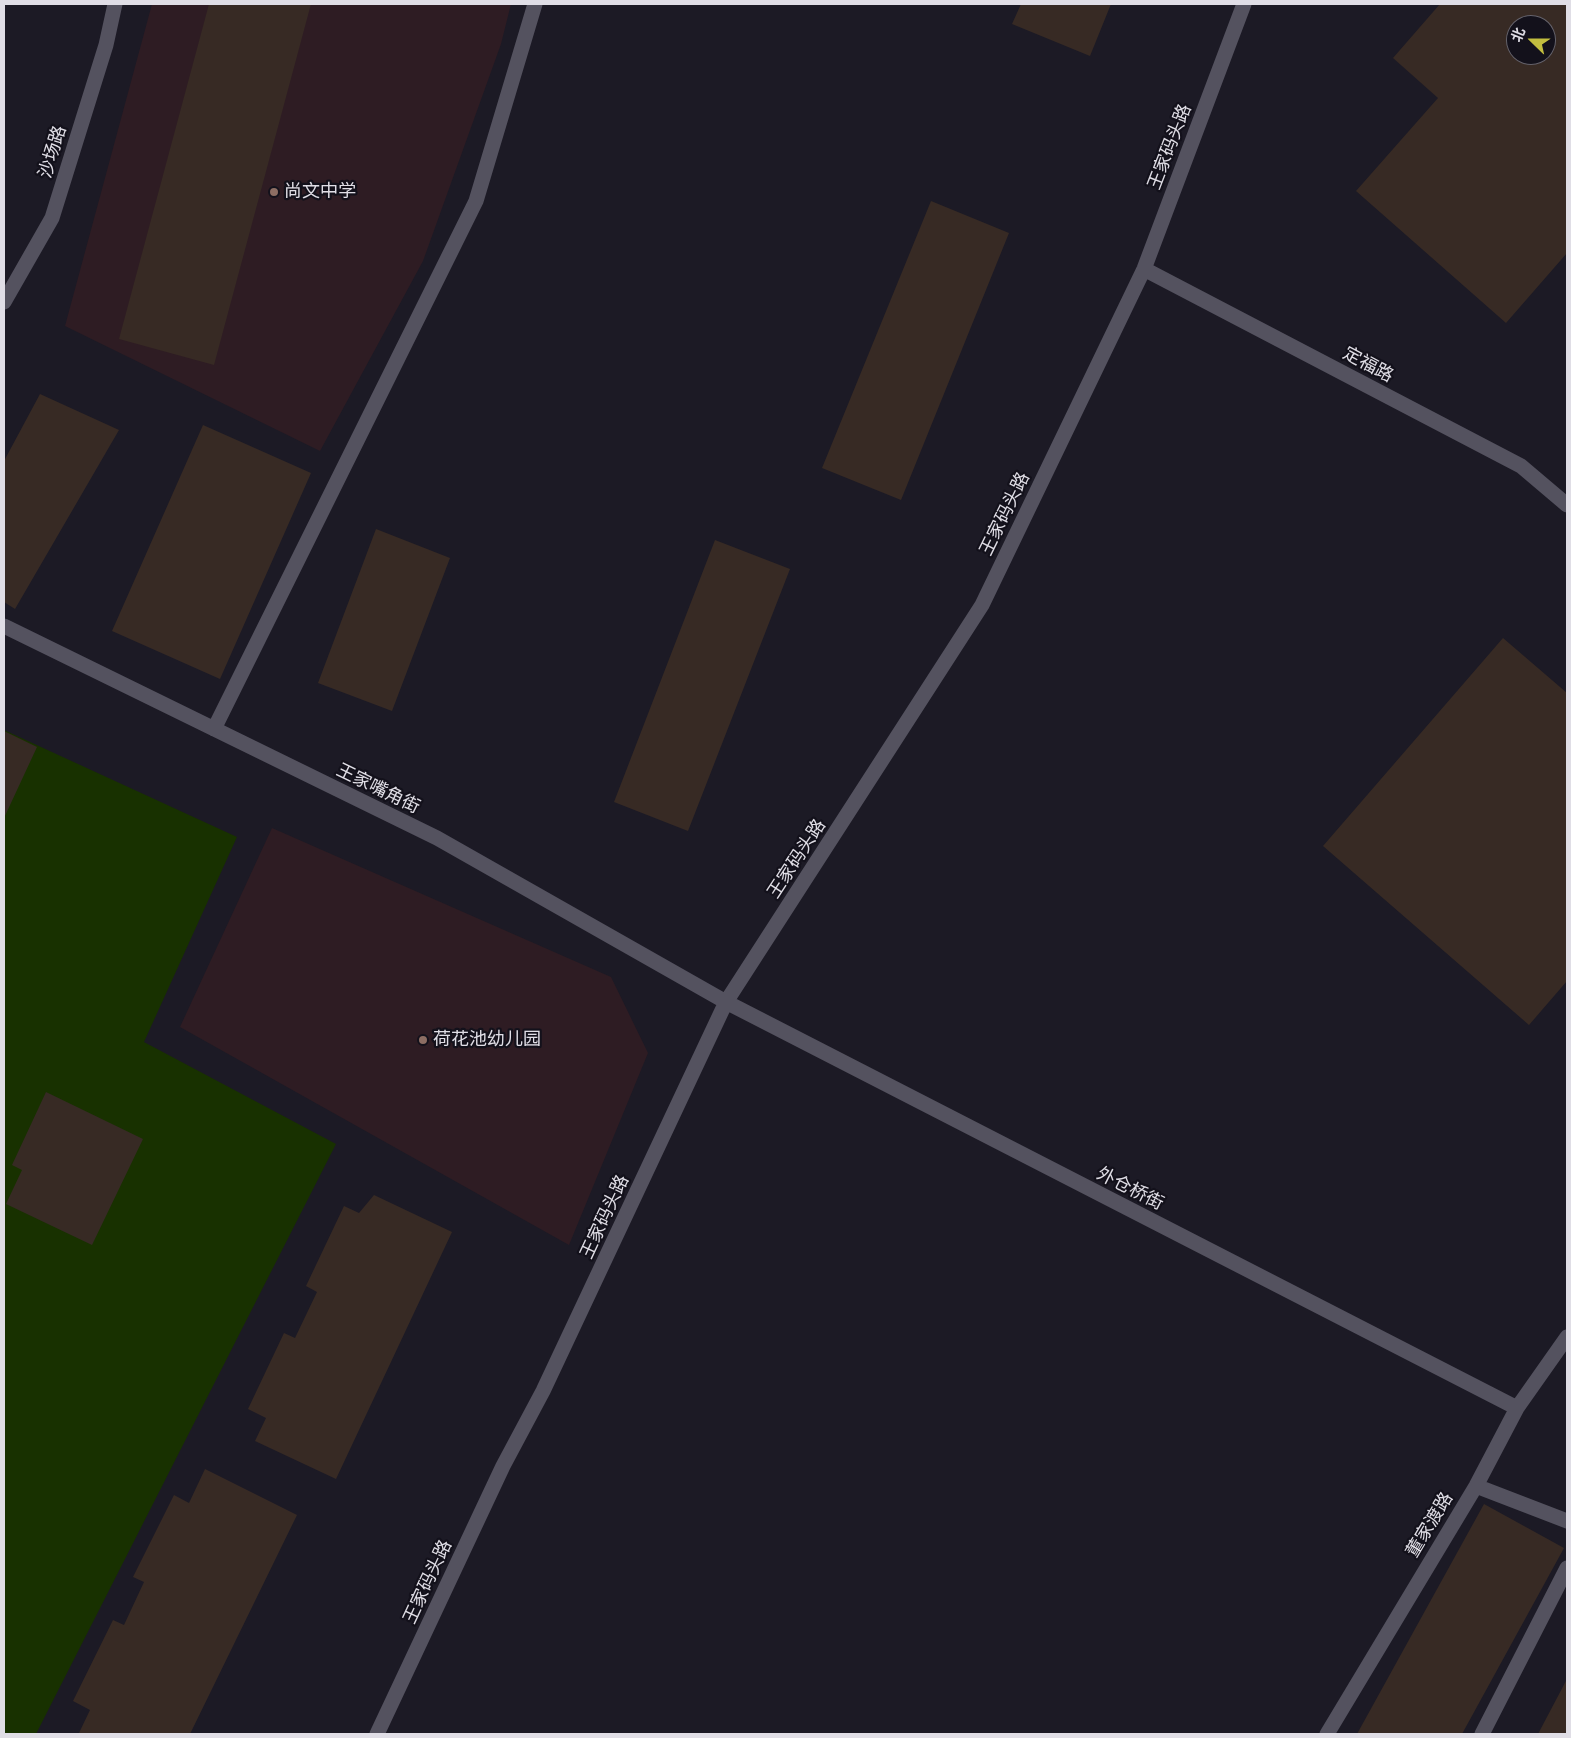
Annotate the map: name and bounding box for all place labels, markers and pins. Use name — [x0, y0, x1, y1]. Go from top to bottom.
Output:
place label: 尚文中学 — [284, 181, 356, 203]
marker: 尚文中学 — [268, 186, 280, 198]
place label: 荷花池幼儿园 — [433, 1029, 541, 1051]
marker: 荷花池幼儿园 — [417, 1034, 429, 1046]

